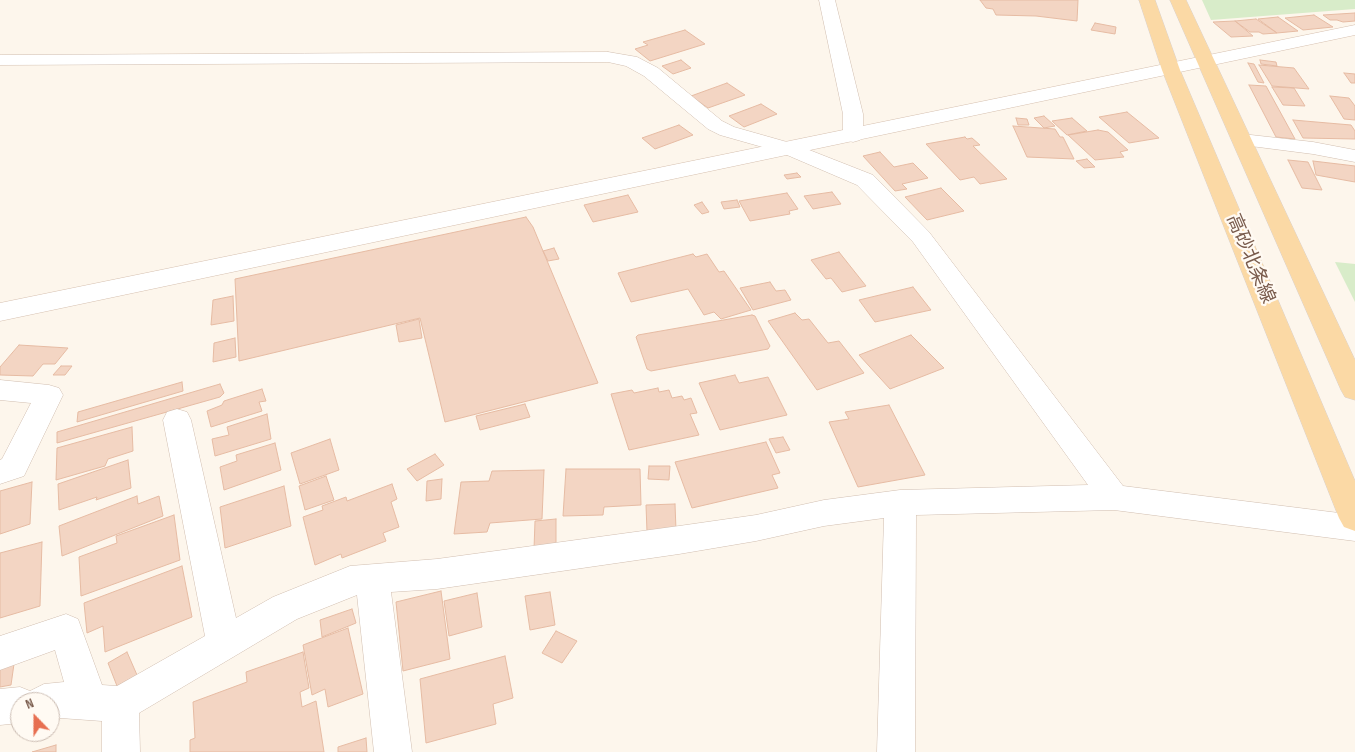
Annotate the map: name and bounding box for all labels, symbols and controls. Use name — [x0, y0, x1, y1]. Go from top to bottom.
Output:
street label: 高砂北条線 — [1221, 211, 1279, 307]
north arrow — [10, 692, 60, 742]
text: N — [23, 694, 36, 713]

